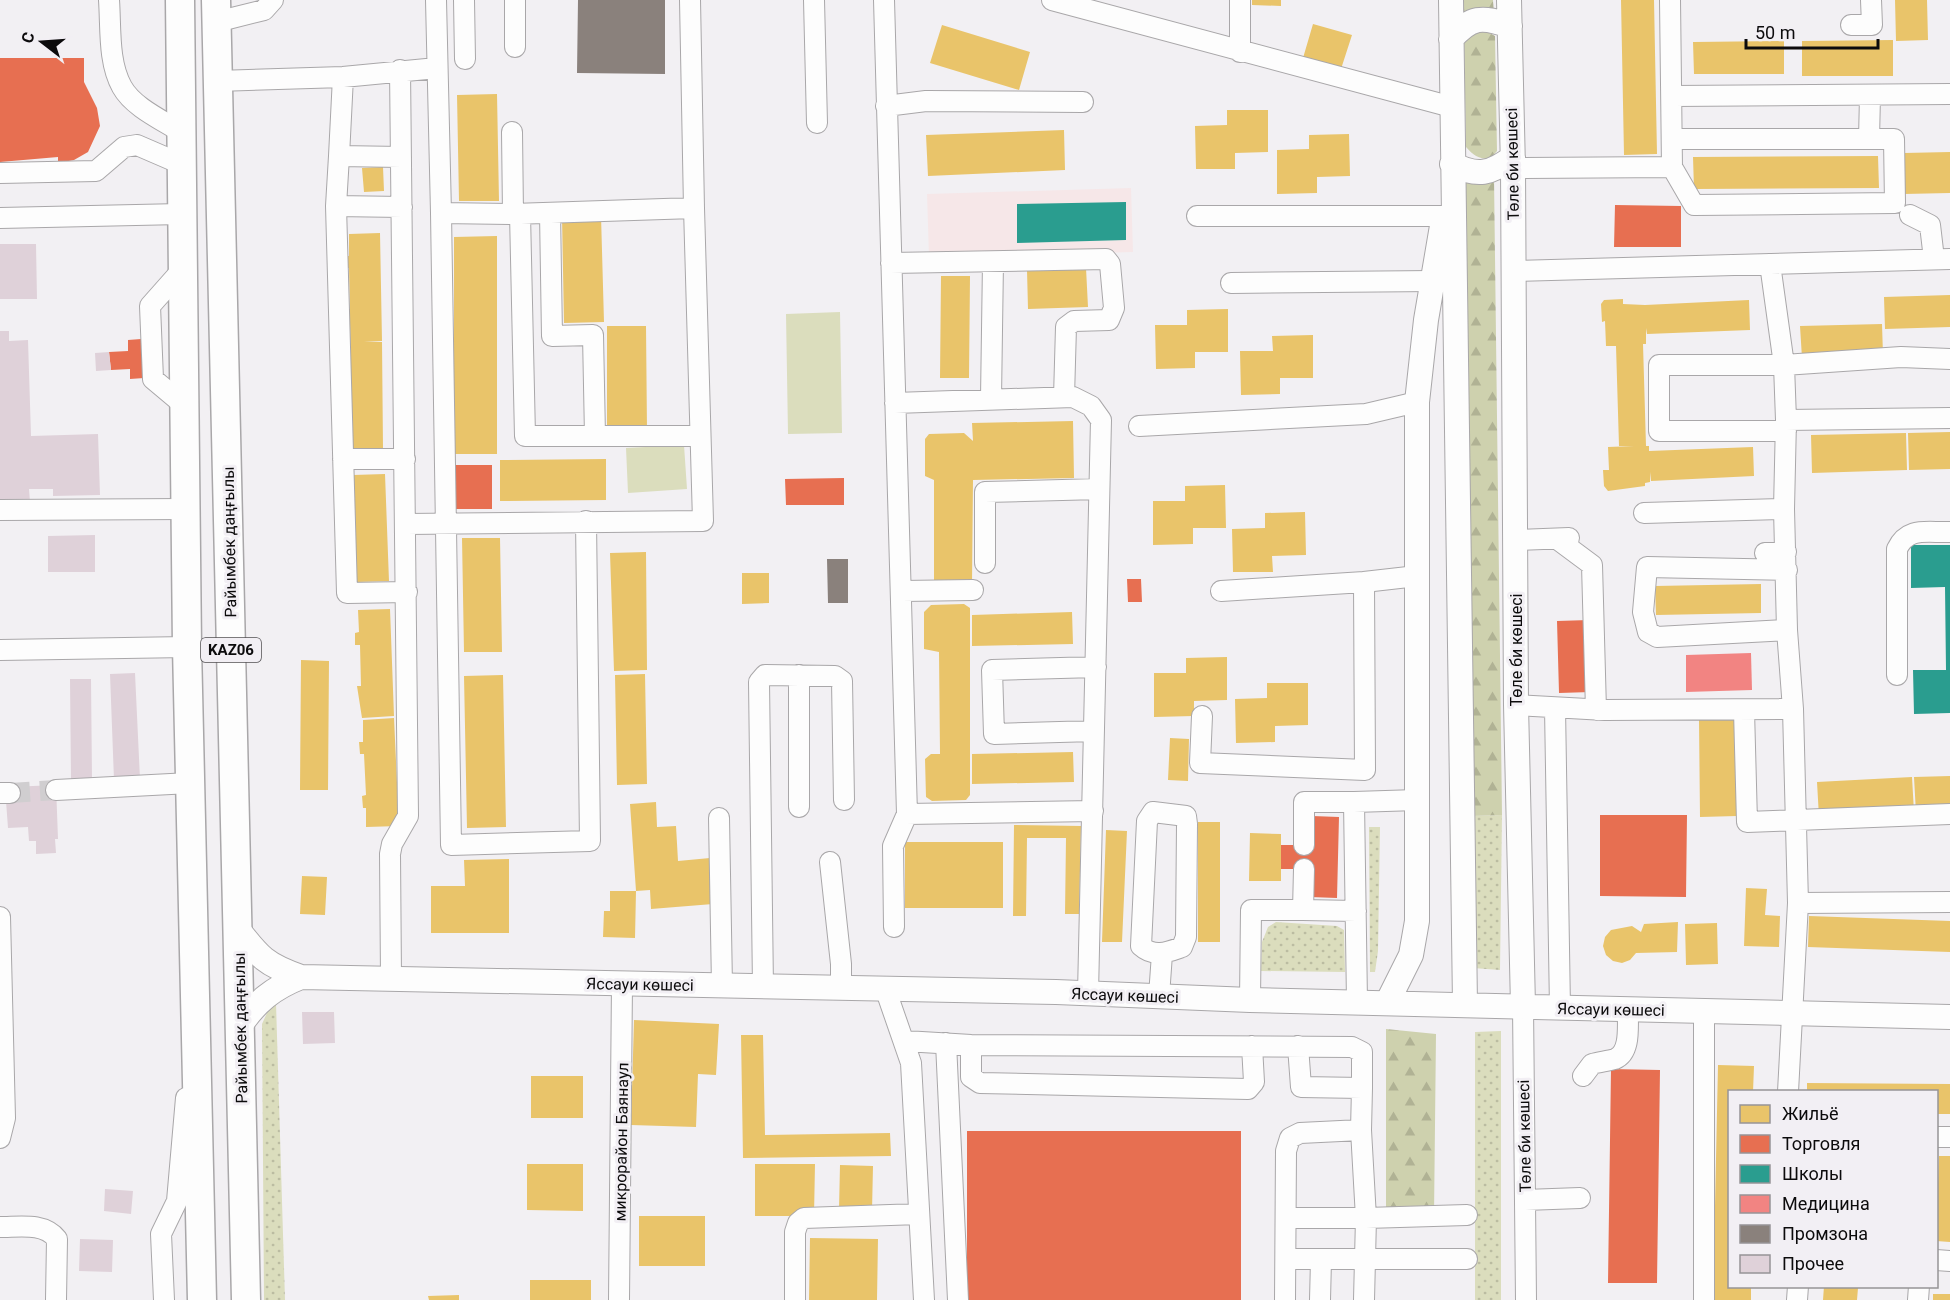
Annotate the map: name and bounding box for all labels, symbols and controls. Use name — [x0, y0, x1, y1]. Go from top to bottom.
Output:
north arrow — [12, 12, 72, 72]
scale bar — [1746, 12, 1878, 50]
text: 50 m — [1755, 22, 1795, 43]
text: С — [18, 30, 39, 46]
street label: Төле би көшесі — [1502, 107, 1523, 221]
street label: Райымбек даңғылы — [219, 466, 240, 618]
street label: Төле би көшесі — [1507, 594, 1526, 706]
road number: KАZ06 — [201, 638, 261, 662]
street label: Райымбек даңғылы — [230, 952, 251, 1104]
street label: Яссауи көшесі — [586, 974, 694, 995]
street label: Яссауи көшесі — [1071, 984, 1179, 1007]
street label: Яссауи көшесі — [1557, 999, 1665, 1020]
street label: микрорайон Баянаул — [611, 1062, 632, 1222]
street label: Төле би көшесі — [1514, 1079, 1535, 1193]
legend — [1728, 1090, 1938, 1288]
text: Жильё — [1782, 1103, 1838, 1124]
text: Торговля — [1782, 1133, 1860, 1154]
text: Школы — [1782, 1163, 1843, 1184]
text: Медицина — [1782, 1193, 1870, 1214]
text: Промзона — [1782, 1223, 1868, 1244]
text: Прочее — [1782, 1253, 1844, 1274]

